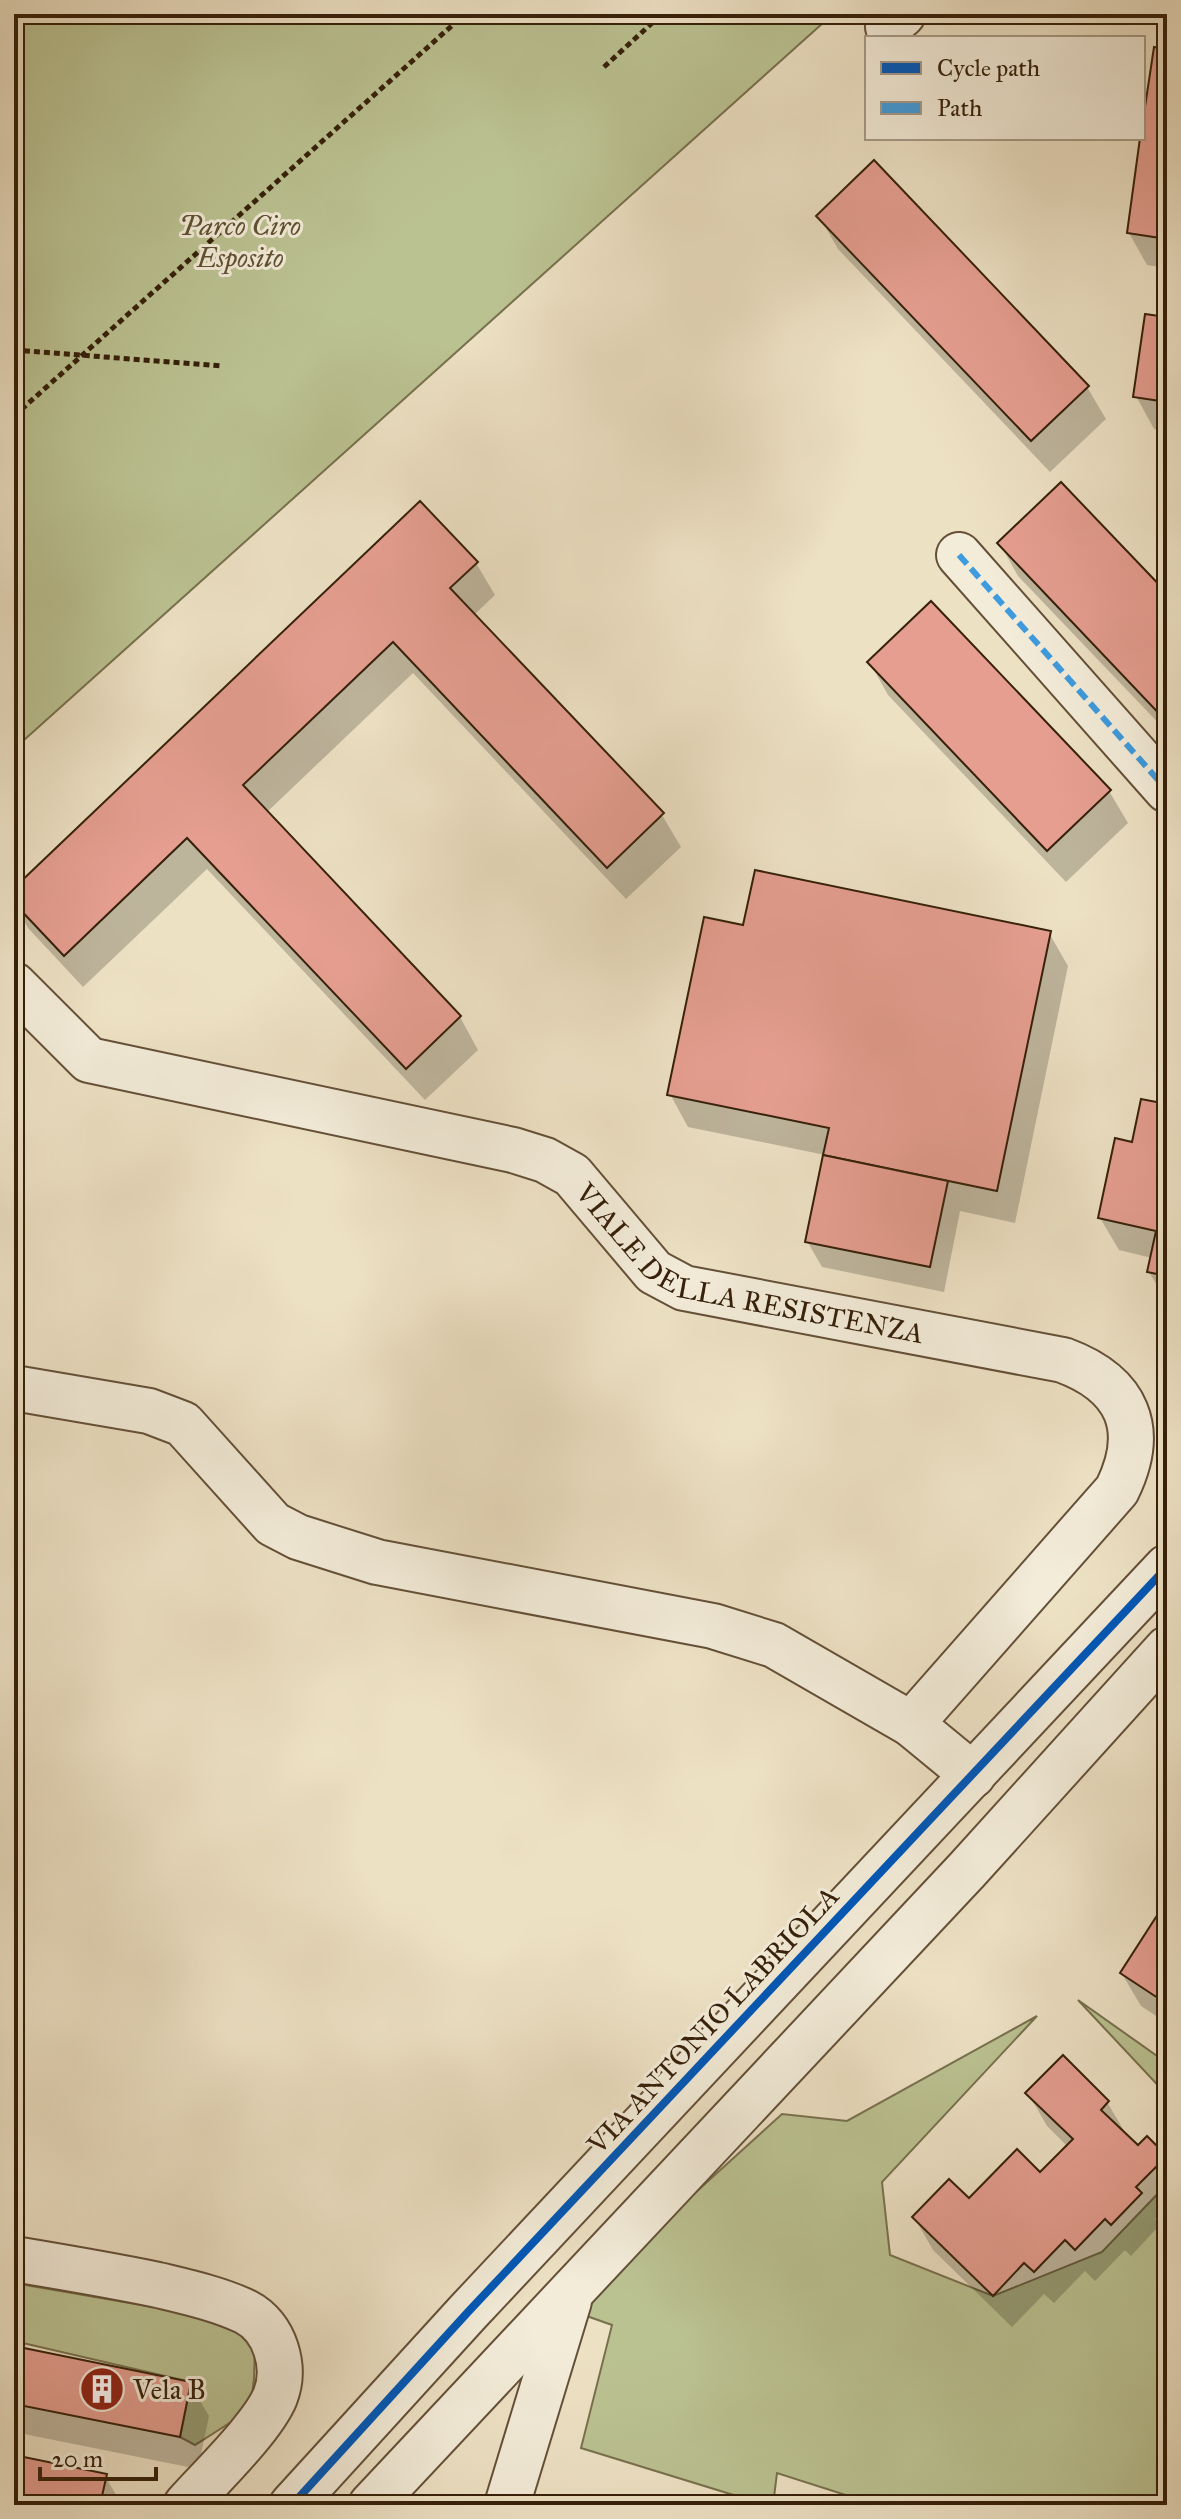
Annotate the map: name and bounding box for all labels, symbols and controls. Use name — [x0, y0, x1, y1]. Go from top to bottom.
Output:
legend — [865, 36, 1145, 140]
text: Cycle path — [937, 53, 1040, 83]
text: Path — [937, 93, 982, 123]
park label: Parco Ciro Esposito — [179, 208, 301, 275]
street label: VIALE DELLA RESISTENZA — [568, 1175, 927, 1351]
street label: VIA ANTONIO LABRIOLA — [579, 1879, 846, 2162]
building icon: Vela B — [78, 2365, 126, 2413]
place label: Vela B — [132, 2372, 206, 2407]
scale bar — [40, 2431, 156, 2481]
text: 20 m — [52, 2444, 103, 2474]

